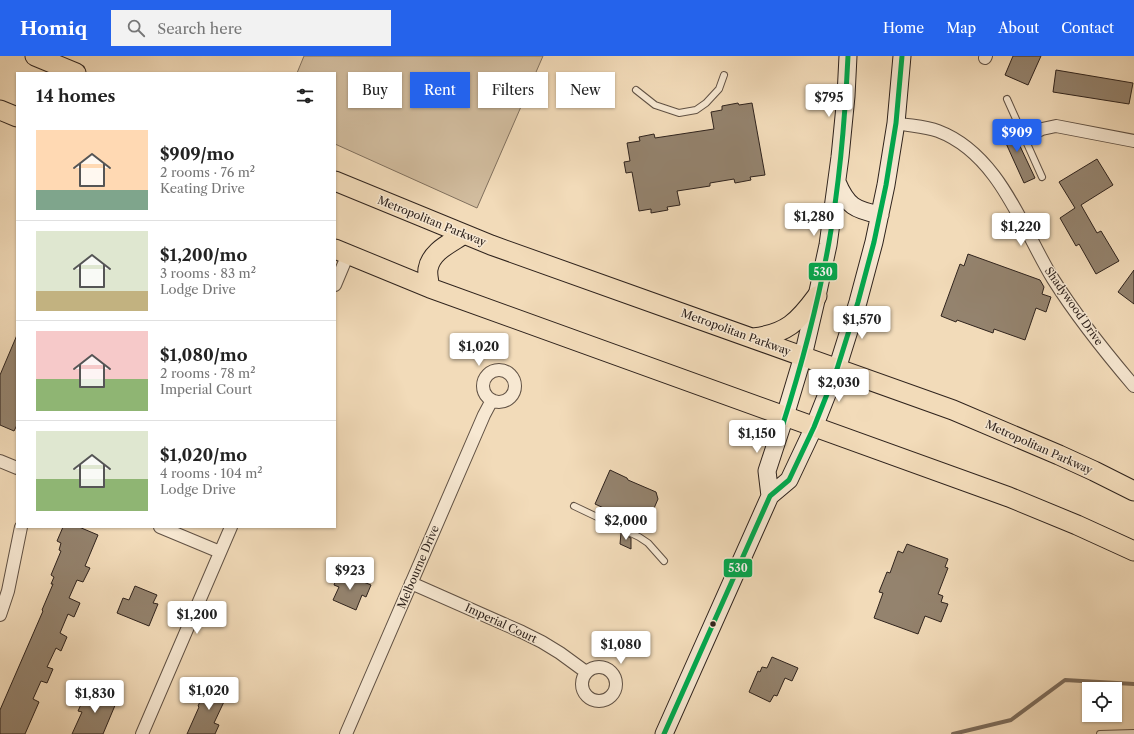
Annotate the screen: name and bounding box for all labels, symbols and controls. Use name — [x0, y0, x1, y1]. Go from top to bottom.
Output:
search box — [111, 10, 391, 46]
text: Homiq — [20, 17, 87, 40]
icon: search — [125, 17, 147, 39]
text: Search here — [157, 19, 242, 38]
text: Home — [883, 19, 924, 37]
text: Map — [946, 19, 976, 37]
text: About — [998, 19, 1039, 37]
text: Contact — [1061, 19, 1114, 37]
chip: Buy — [348, 72, 402, 108]
chip: Rent — [410, 72, 470, 108]
chip: Filters — [478, 72, 548, 108]
chip: New — [556, 72, 615, 108]
pin: $795 — [805, 84, 853, 118]
icon: filters — [294, 85, 316, 107]
text: 14 homes — [36, 86, 115, 106]
text: $795 — [815, 89, 843, 105]
pin: $909 — [993, 119, 1041, 153]
text: $909 — [1001, 124, 1033, 140]
text: $909/mo — [160, 144, 234, 164]
icon: home — [68, 146, 116, 194]
text: 2 rooms · 76 m² — [160, 164, 255, 180]
text: Keating Drive — [160, 180, 245, 196]
street label: Metropolitan Parkway — [376, 193, 489, 250]
pin: $1,280 — [781, 203, 847, 237]
text: $1,280 — [794, 208, 834, 224]
pin: $1,220 — [988, 213, 1054, 247]
text: $1,220 — [1001, 218, 1041, 234]
text: $1,200/mo — [160, 245, 247, 265]
icon: home — [68, 247, 116, 295]
line badge: 530 — [808, 262, 838, 281]
street label: Shadywood Drive — [1042, 264, 1106, 348]
text: 3 rooms · 83 m² — [160, 265, 256, 281]
text: 530 — [813, 265, 833, 279]
text: Lodge Drive — [160, 281, 236, 297]
street label: Metropolitan Parkway — [679, 306, 794, 359]
pin: $1,570 — [829, 306, 895, 340]
text: $1,570 — [843, 311, 881, 327]
pin: $1,020 — [446, 333, 512, 367]
text: $1,020 — [459, 338, 499, 354]
text: $1,080/mo — [160, 345, 248, 365]
icon: home — [68, 347, 116, 395]
text: 2 rooms · 78 m² — [160, 365, 256, 381]
pin: $2,030 — [806, 369, 872, 403]
text: $2,030 — [818, 374, 860, 390]
text: Imperial Court — [160, 381, 252, 397]
street label: Metropolitan Parkway — [983, 417, 1096, 477]
pin: $1,150 — [724, 420, 790, 454]
text: $1,150 — [738, 425, 776, 441]
text: $1,020/mo — [160, 445, 247, 465]
icon: home — [68, 447, 116, 495]
text: 4 rooms · 104 m² — [160, 465, 263, 481]
text: Lodge Drive — [160, 481, 236, 497]
pin: $2,000 — [593, 507, 659, 541]
text: $2,000 — [604, 512, 648, 528]
street label: Melbourne Drive — [394, 523, 442, 611]
pin: $923 — [326, 557, 374, 591]
line badge: 530 — [723, 558, 753, 578]
text: 530 — [728, 561, 748, 575]
text: $923 — [335, 562, 365, 578]
street label: Imperial Court — [463, 600, 539, 646]
pin: $1,200 — [164, 601, 230, 635]
text: $1,200 — [177, 606, 217, 622]
unlabelled marker — [708, 619, 718, 629]
pin: $1,080 — [588, 631, 654, 665]
text: $1,080 — [600, 636, 642, 652]
pin: $1,020 — [176, 677, 242, 711]
pin: $1,830 — [62, 680, 128, 714]
text: $1,020 — [189, 682, 229, 698]
map controls — [1082, 682, 1122, 722]
button: locate — [1082, 682, 1122, 722]
text: $1,830 — [75, 685, 115, 701]

